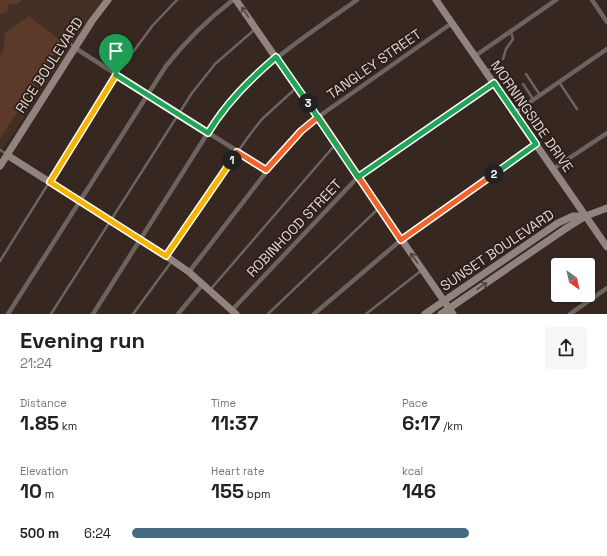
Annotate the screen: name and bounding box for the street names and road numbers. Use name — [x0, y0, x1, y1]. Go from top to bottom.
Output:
street label: RICE BOULEVARD — [11, 14, 87, 116]
street label: TANGLEY STREET — [323, 25, 425, 103]
street label: MORNINGSIDE DRIVE — [487, 57, 577, 175]
street label: ROBINHOOD STREET — [243, 175, 345, 281]
street label: SUNSET BOULEVARD — [437, 205, 557, 295]

